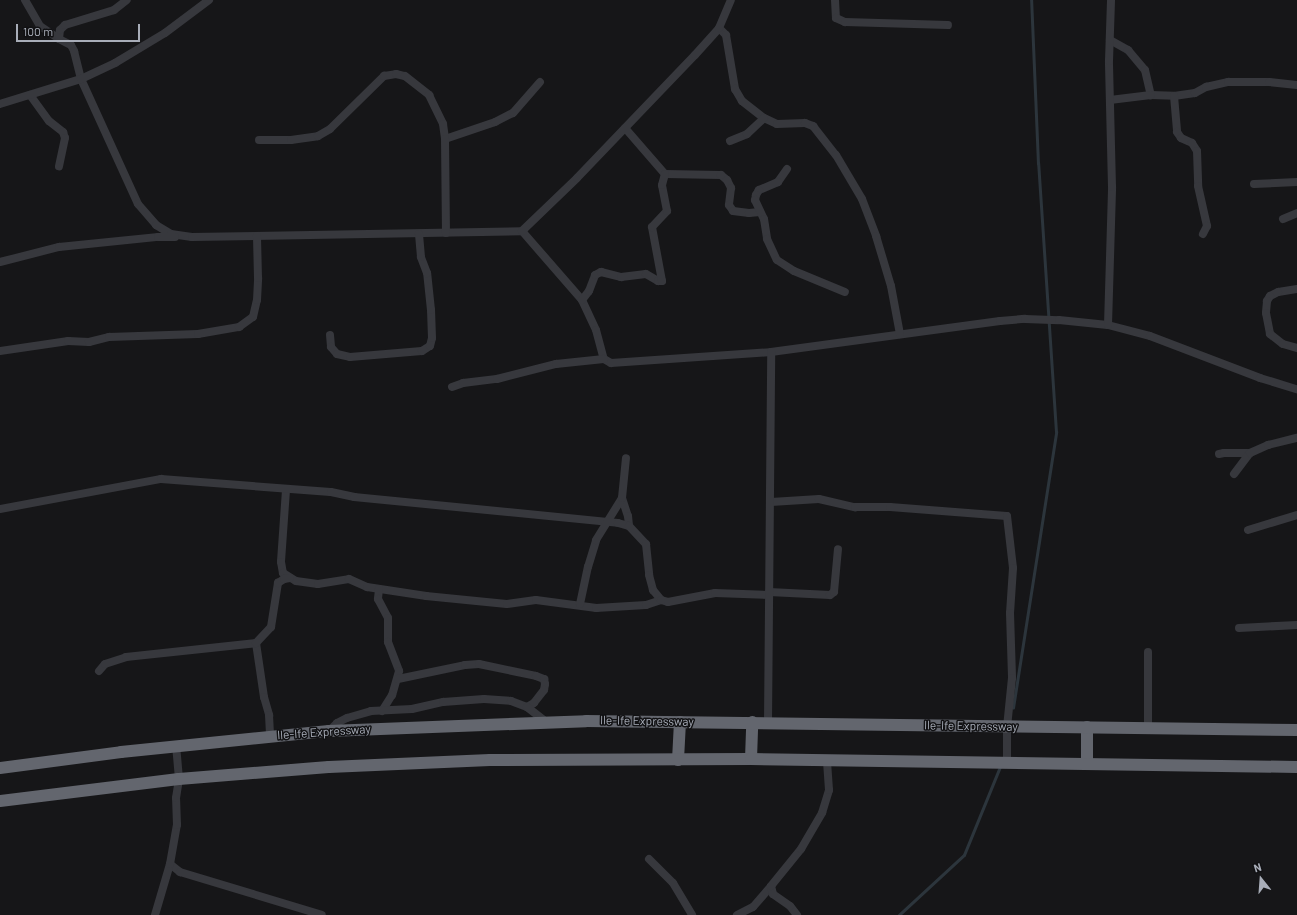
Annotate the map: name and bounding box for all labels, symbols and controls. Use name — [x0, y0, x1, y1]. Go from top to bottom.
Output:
scale bar — [18, 16, 142, 42]
text: 100 m — [23, 24, 53, 38]
street label: Ile-Ife Expressway — [600, 713, 694, 729]
street label: Ile-Ife Expressway — [924, 718, 1018, 734]
street label: Ile-Ife Expressway — [277, 722, 371, 742]
north arrow — [1241, 859, 1281, 899]
text: N — [1252, 860, 1263, 874]

